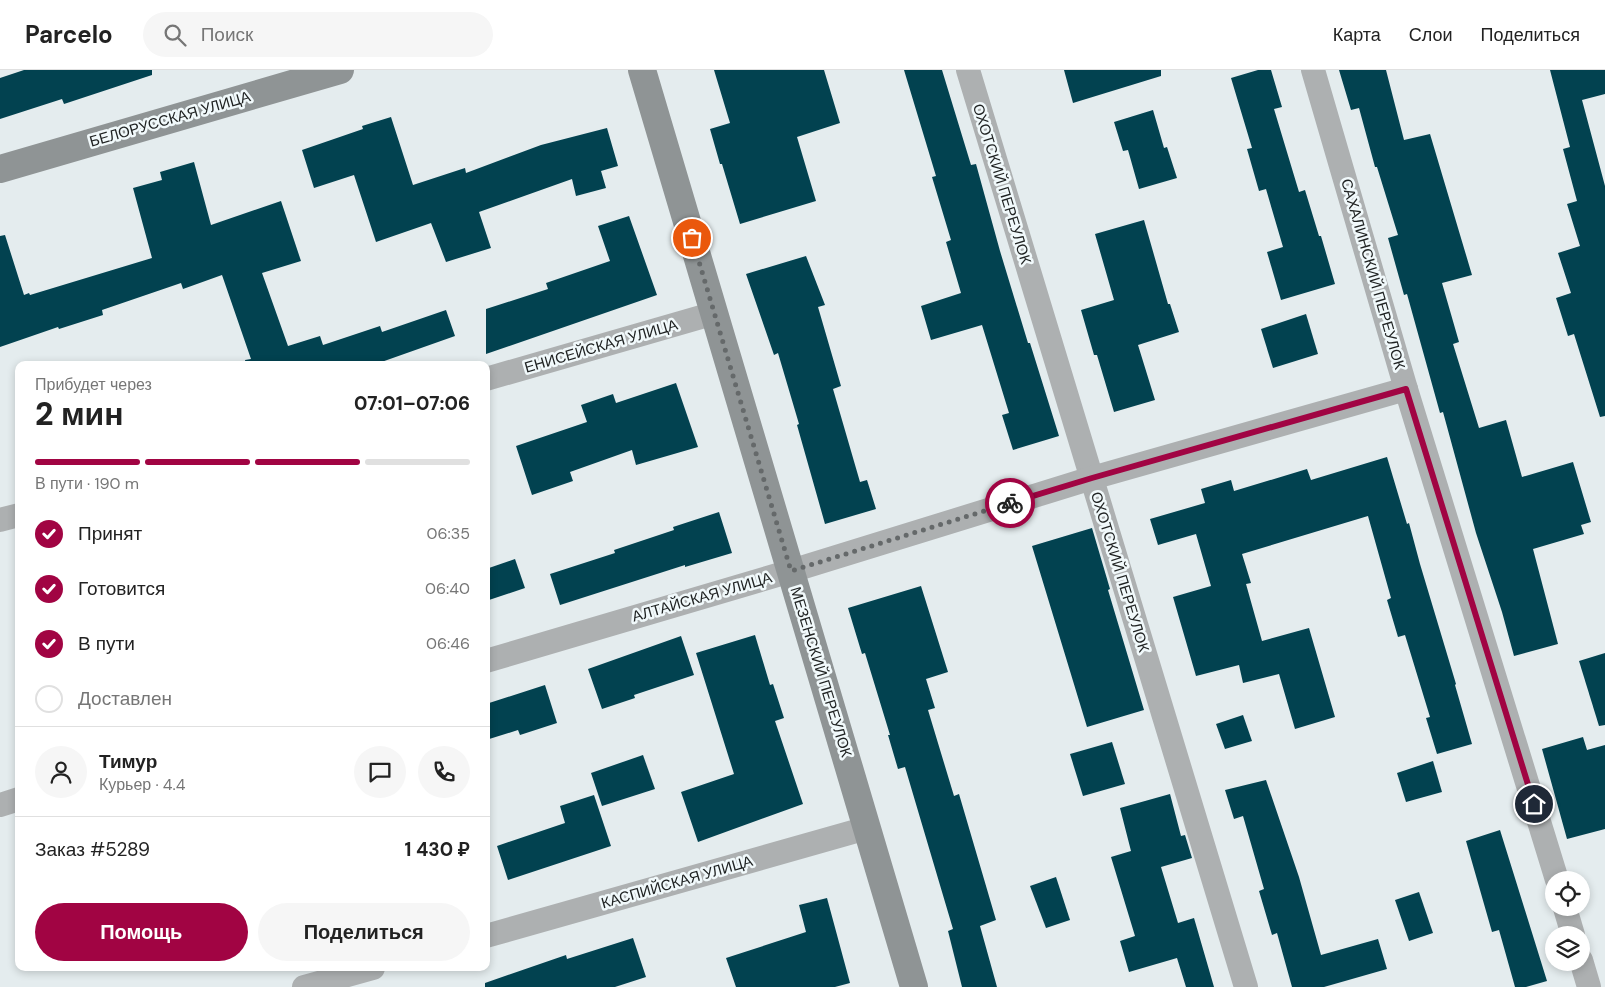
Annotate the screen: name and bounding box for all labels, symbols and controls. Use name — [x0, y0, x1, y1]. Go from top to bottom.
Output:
search box — [143, 12, 493, 57]
text: Parcelo — [25, 19, 113, 50]
icon: search — [161, 21, 189, 49]
text: Поиск — [201, 22, 253, 47]
text: Карта — [1333, 23, 1381, 47]
text: Слои — [1409, 23, 1453, 47]
text: Поделиться — [1481, 23, 1580, 47]
street label: БЕЛОРУССКАЯ УЛИЦА — [87, 86, 253, 152]
street label: ОХОТСКИЙ ПЕРЕУЛОК — [968, 101, 1036, 267]
street label: САХАЛИНСКИЙ ПЕРЕУЛОК — [1336, 176, 1410, 372]
pin — [671, 217, 713, 259]
icon: bag — [678, 224, 706, 252]
street label: ЕНИСЕЙСКАЯ УЛИЦА — [522, 315, 680, 377]
text: Прибудет через — [35, 374, 152, 395]
text: 07:01–07:06 — [354, 391, 470, 416]
text: 2 мин — [35, 393, 124, 435]
text: В пути · 190 m — [35, 473, 139, 494]
courier — [985, 478, 1035, 528]
icon: bike — [996, 489, 1024, 517]
street label: ОХОТСКИЙ ПЕРЕУЛОК — [1086, 489, 1154, 655]
icon: check — [35, 520, 63, 548]
text: Принят — [78, 521, 142, 546]
text: 06:35 — [427, 523, 470, 544]
street label: АЛТАЙСКАЯ УЛИЦА — [630, 567, 774, 627]
icon: check — [35, 575, 63, 603]
text: Готовится — [78, 576, 165, 601]
text: 06:40 — [425, 578, 470, 599]
street label: МЕЗЕНСКИЙ ПЕРЕУЛОК — [786, 584, 857, 760]
icon: check — [35, 630, 63, 658]
text: В пути — [78, 631, 135, 656]
text: 06:46 — [426, 633, 470, 654]
text: Доставлен — [78, 686, 172, 711]
button: person — [35, 746, 87, 798]
button: chat — [354, 746, 406, 798]
button: phone — [418, 746, 470, 798]
text: Тимур — [99, 749, 157, 774]
text: Курьер · 4.4 — [99, 774, 185, 795]
pin — [1513, 783, 1555, 825]
icon: home — [1520, 790, 1548, 818]
text: Заказ #5289 — [35, 837, 150, 862]
text: 1 430 ₽ — [405, 837, 470, 862]
street label: КАСПИЙСКАЯ УЛИЦА — [599, 851, 755, 913]
map controls — [1545, 871, 1590, 971]
button: locate — [1545, 871, 1590, 916]
button: Помощь — [35, 903, 248, 961]
button: Поделиться — [258, 903, 470, 961]
button: layers — [1545, 926, 1590, 971]

